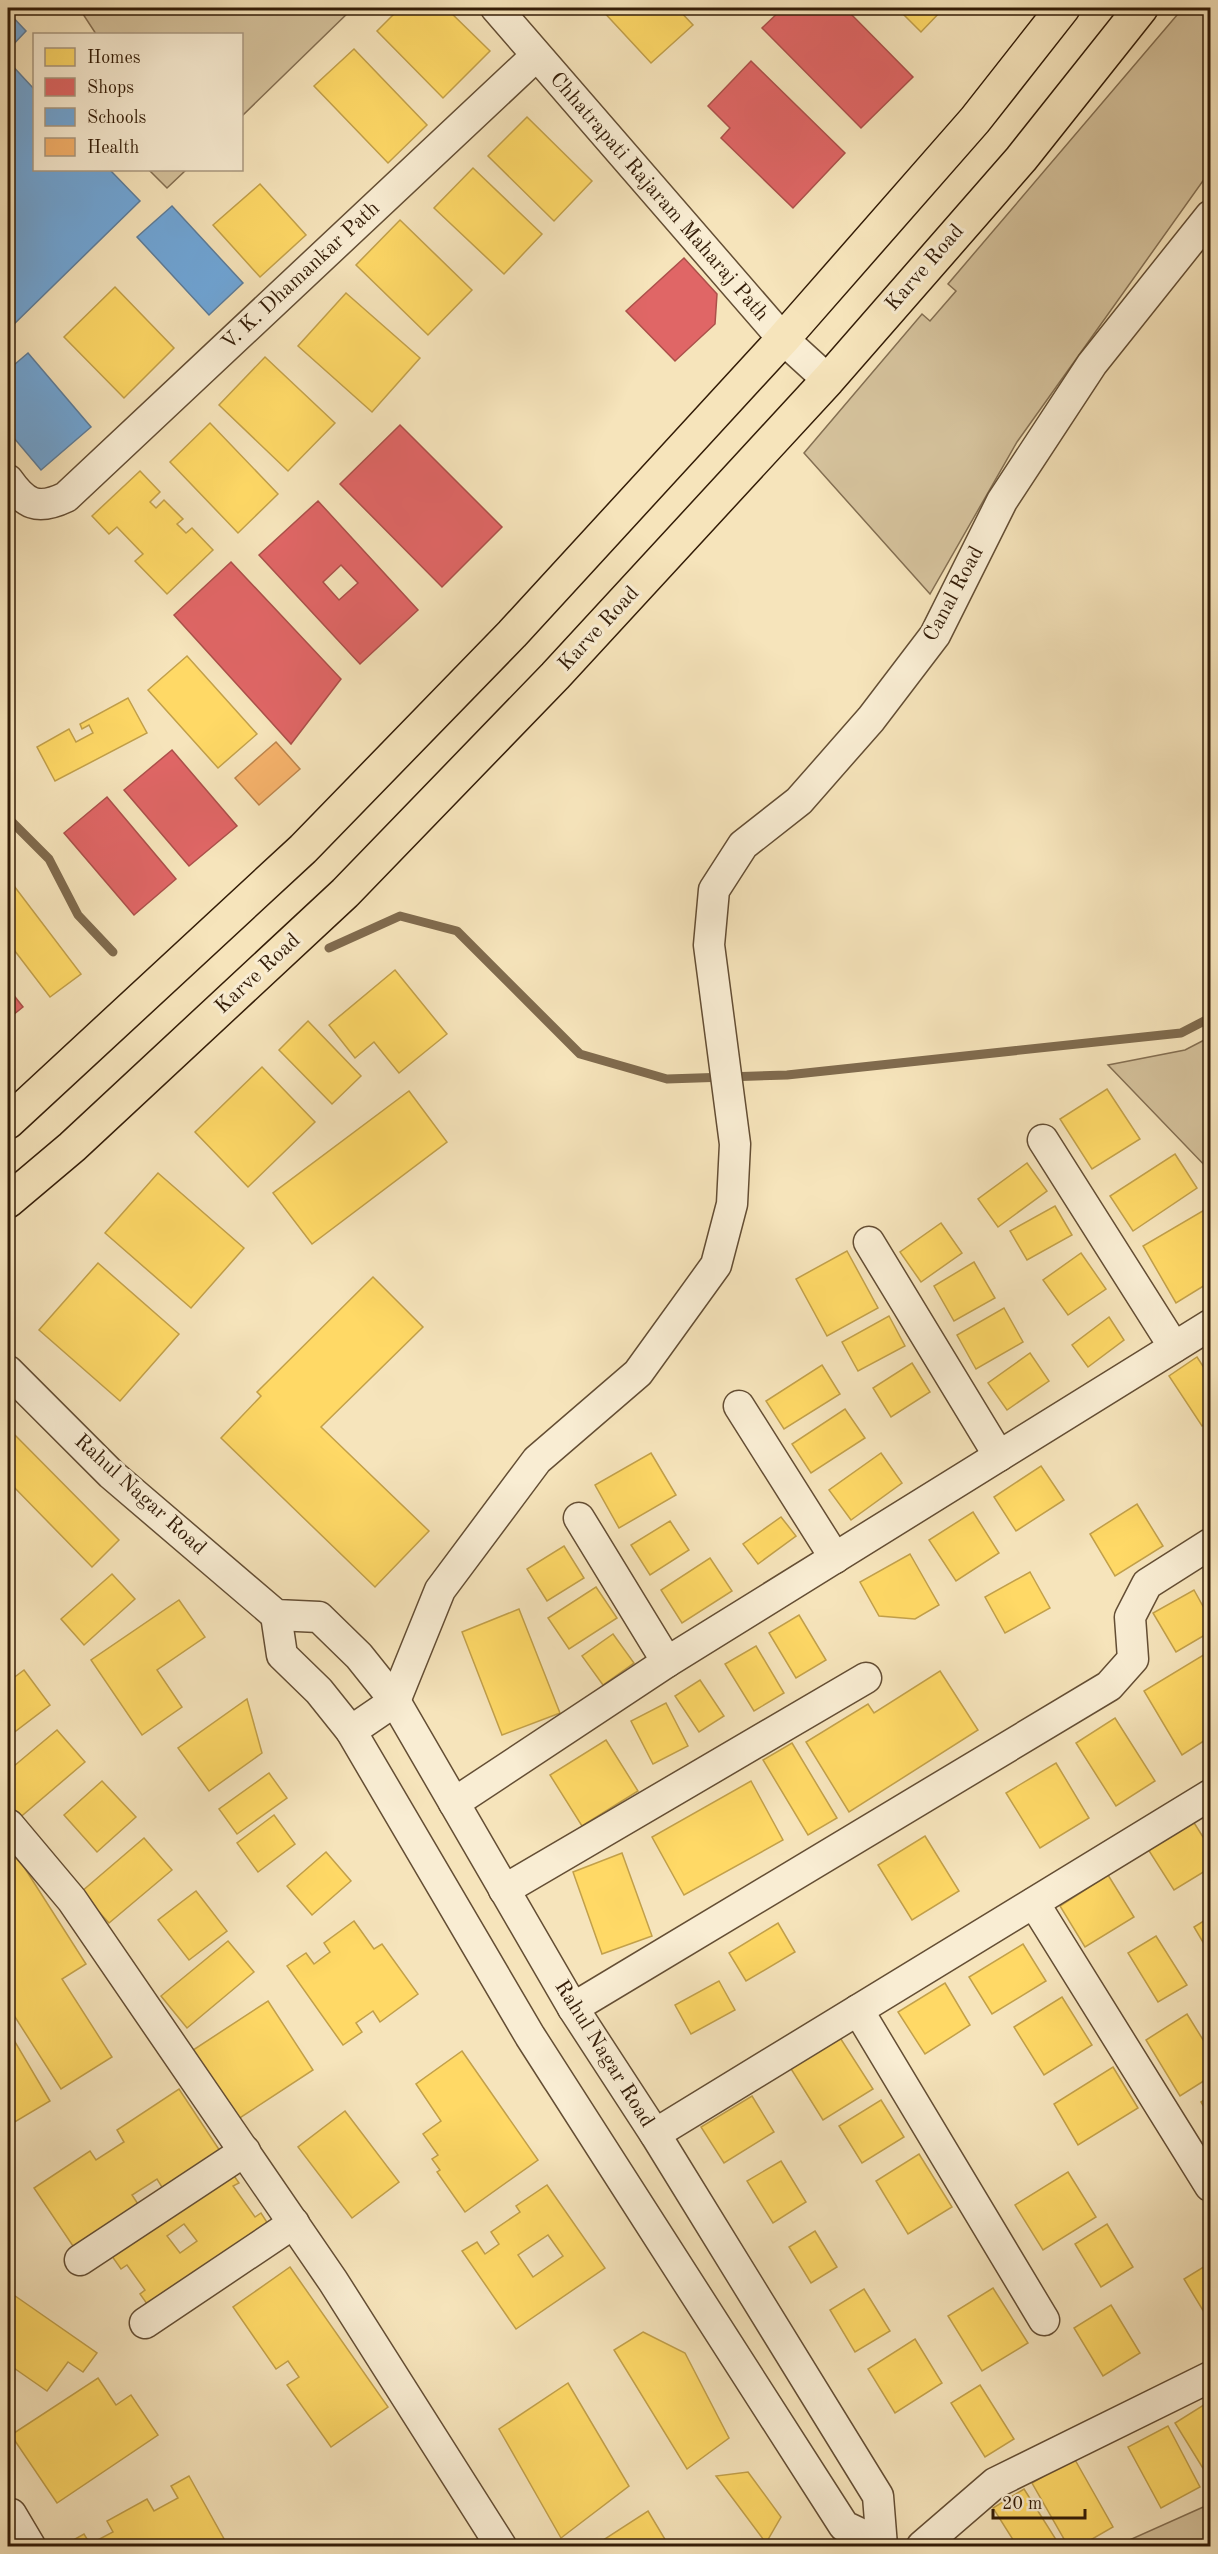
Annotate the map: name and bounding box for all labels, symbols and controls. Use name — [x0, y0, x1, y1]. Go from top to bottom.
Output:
legend — [33, 33, 243, 171]
text: Homes — [87, 49, 141, 67]
street label: Chhatrapati Rajaram Maharaj Path — [546, 69, 772, 325]
text: Shops — [87, 79, 134, 97]
text: Schools — [87, 109, 147, 127]
text: Health — [87, 139, 140, 157]
street label: V. K. Dhamankar Path — [218, 198, 384, 354]
street label: Karve Road — [882, 221, 968, 315]
street label: Canal Road — [920, 543, 988, 645]
street label: Karve Road — [555, 583, 643, 675]
street label: Karve Road — [212, 930, 304, 1018]
street label: Rahul Nagar Road — [70, 1431, 210, 1559]
street label: Rahul Nagar Road — [550, 1977, 658, 2131]
scale bar — [993, 2482, 1084, 2520]
text: 20 m — [1002, 2495, 1042, 2513]

